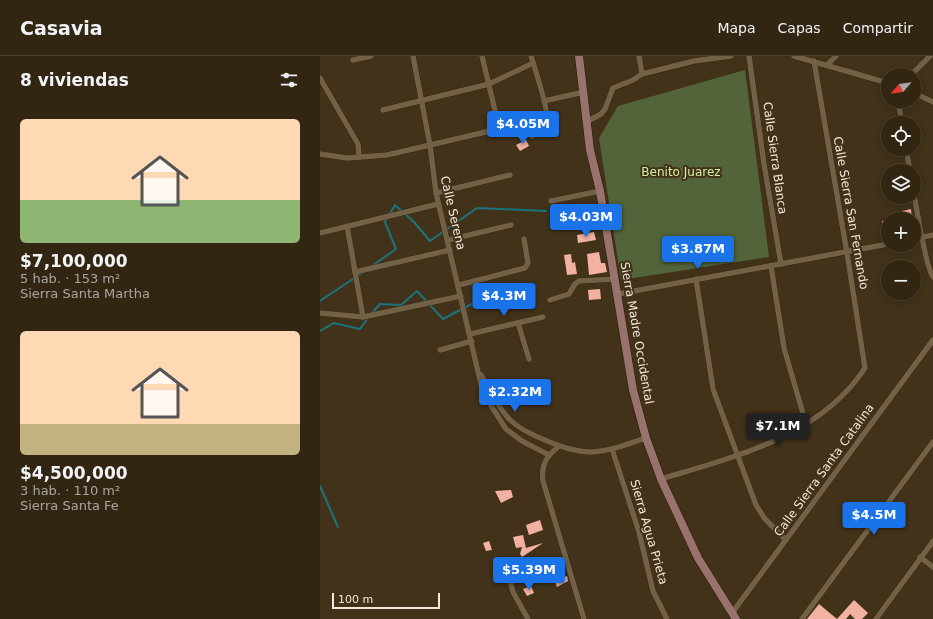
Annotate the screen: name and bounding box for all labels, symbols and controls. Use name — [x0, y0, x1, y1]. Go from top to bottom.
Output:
text: Casavia — [20, 17, 103, 39]
text: Mapa — [717, 20, 756, 36]
text: Capas — [778, 20, 821, 36]
text: Compartir — [843, 20, 913, 36]
north arrow — [881, 68, 921, 108]
map controls — [881, 68, 921, 300]
icon: filters — [278, 69, 300, 91]
text: 8 viviendas — [20, 70, 129, 90]
street label: Calle Sierra Blanca — [760, 101, 790, 215]
pin: $4.05M — [490, 111, 556, 145]
text: $4.05M — [496, 116, 550, 131]
button: locate — [881, 116, 921, 156]
street label: Calle Sierra San Fernando — [831, 135, 871, 291]
icon: home — [124, 145, 196, 217]
button: layers — [881, 164, 921, 204]
park label: Benito Juarez — [641, 165, 721, 179]
street label: Calle Serena — [438, 175, 468, 251]
pin: $4.03M — [553, 204, 619, 238]
text: $4.03M — [559, 209, 613, 224]
button: + — [881, 212, 921, 252]
pin: $3.87M — [665, 236, 731, 270]
text: $3.87M — [671, 241, 725, 256]
text: $7,100,000 — [20, 251, 128, 271]
button: − — [881, 260, 921, 300]
street label: Sierra Madre Occidental — [618, 261, 656, 405]
text: 5 hab. · 153 m² — [20, 271, 120, 286]
pin: $4.3M — [476, 283, 532, 317]
text: Sierra Santa Martha — [20, 286, 150, 301]
text: $4.3M — [481, 288, 527, 303]
icon: home — [124, 357, 196, 429]
pin: $2.32M — [482, 379, 548, 413]
text: $2.32M — [488, 384, 542, 399]
street label: Calle Sierra Santa Catalina — [771, 401, 877, 539]
pin: $7.1M — [750, 413, 806, 447]
text: $7.1M — [755, 418, 801, 433]
text: $4,500,000 — [20, 463, 128, 483]
street label: Sierra Agua Prieta — [627, 478, 671, 586]
text: 3 hab. · 110 m² — [20, 483, 120, 498]
text: Sierra Santa Fe — [20, 498, 119, 513]
pin: $4.5M — [846, 502, 902, 536]
text: $4.5M — [851, 507, 897, 522]
pin: $5.39M — [496, 557, 562, 591]
text: $5.39M — [502, 562, 556, 577]
scale bar — [332, 591, 440, 610]
text: 100 m — [338, 593, 373, 606]

